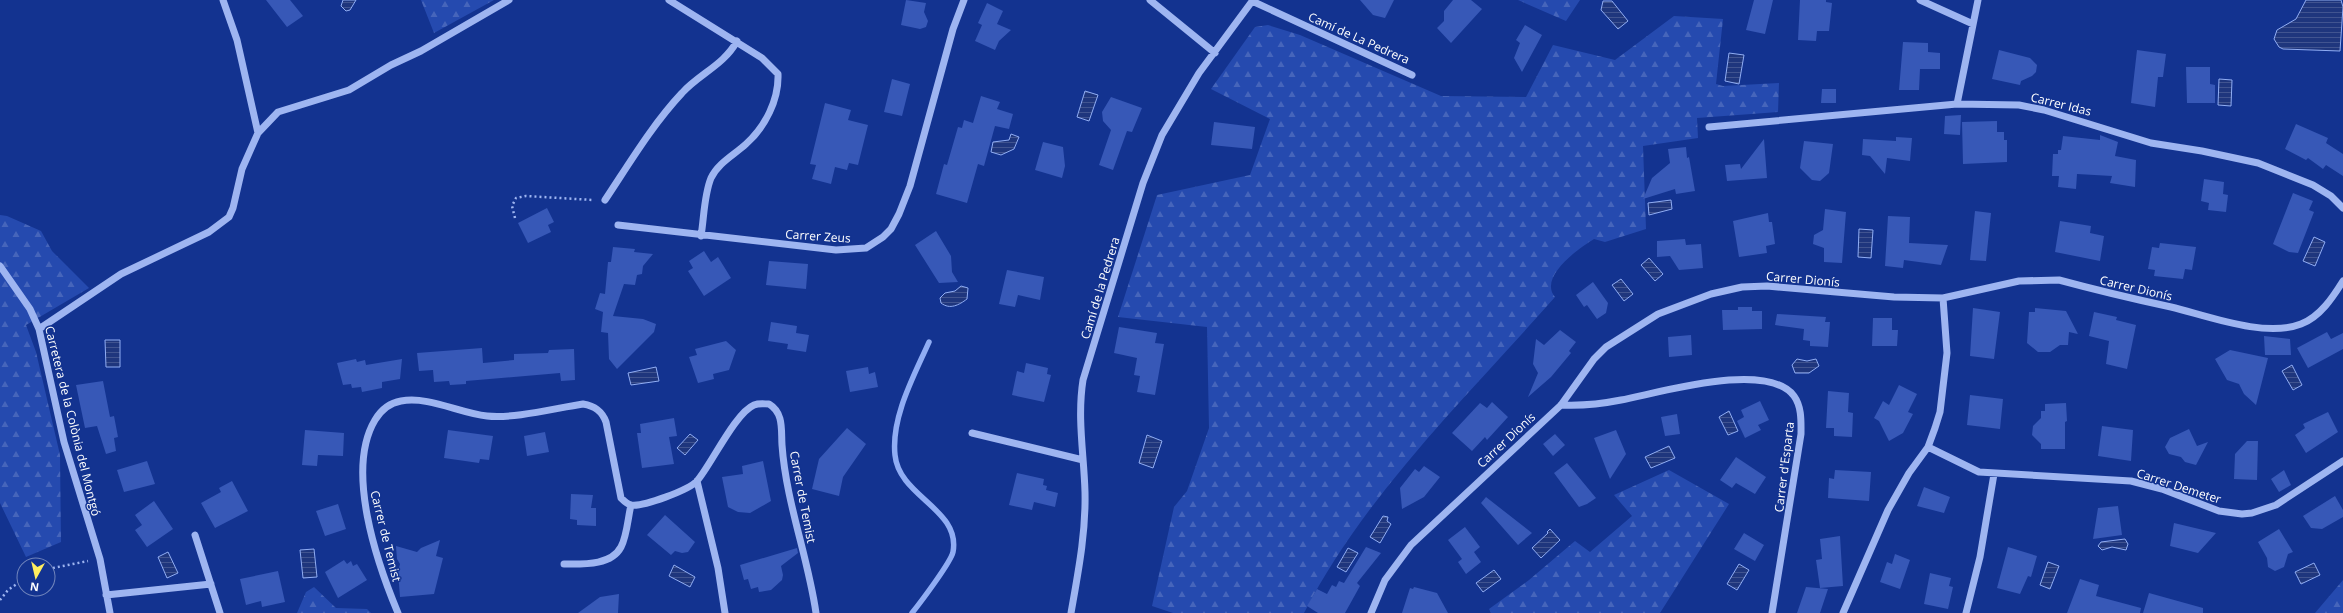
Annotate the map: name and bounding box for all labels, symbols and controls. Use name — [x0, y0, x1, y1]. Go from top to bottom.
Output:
street label: Camí de La Pedrera — [1306, 8, 1412, 68]
street label: Carrer Idas — [2029, 88, 2093, 120]
street label: Carrer Zeus — [785, 225, 852, 247]
street label: Camí de la Pedrera — [1076, 235, 1124, 341]
street label: Carrer Dionís — [1765, 267, 1841, 291]
street label: Carrer Dionís — [2098, 271, 2174, 305]
street label: Carretera de la Colònia del Montgó — [41, 324, 105, 518]
street label: Carrer Dionís — [1473, 408, 1539, 471]
street label: Carrer d'Esparta — [1770, 421, 1798, 513]
street label: Carrer de Temist — [786, 449, 820, 545]
street label: Carrer Demeter — [2135, 464, 2224, 508]
street label: Carrer de Temist — [366, 489, 406, 583]
north arrow — [16, 557, 56, 597]
text: N — [29, 579, 40, 595]

